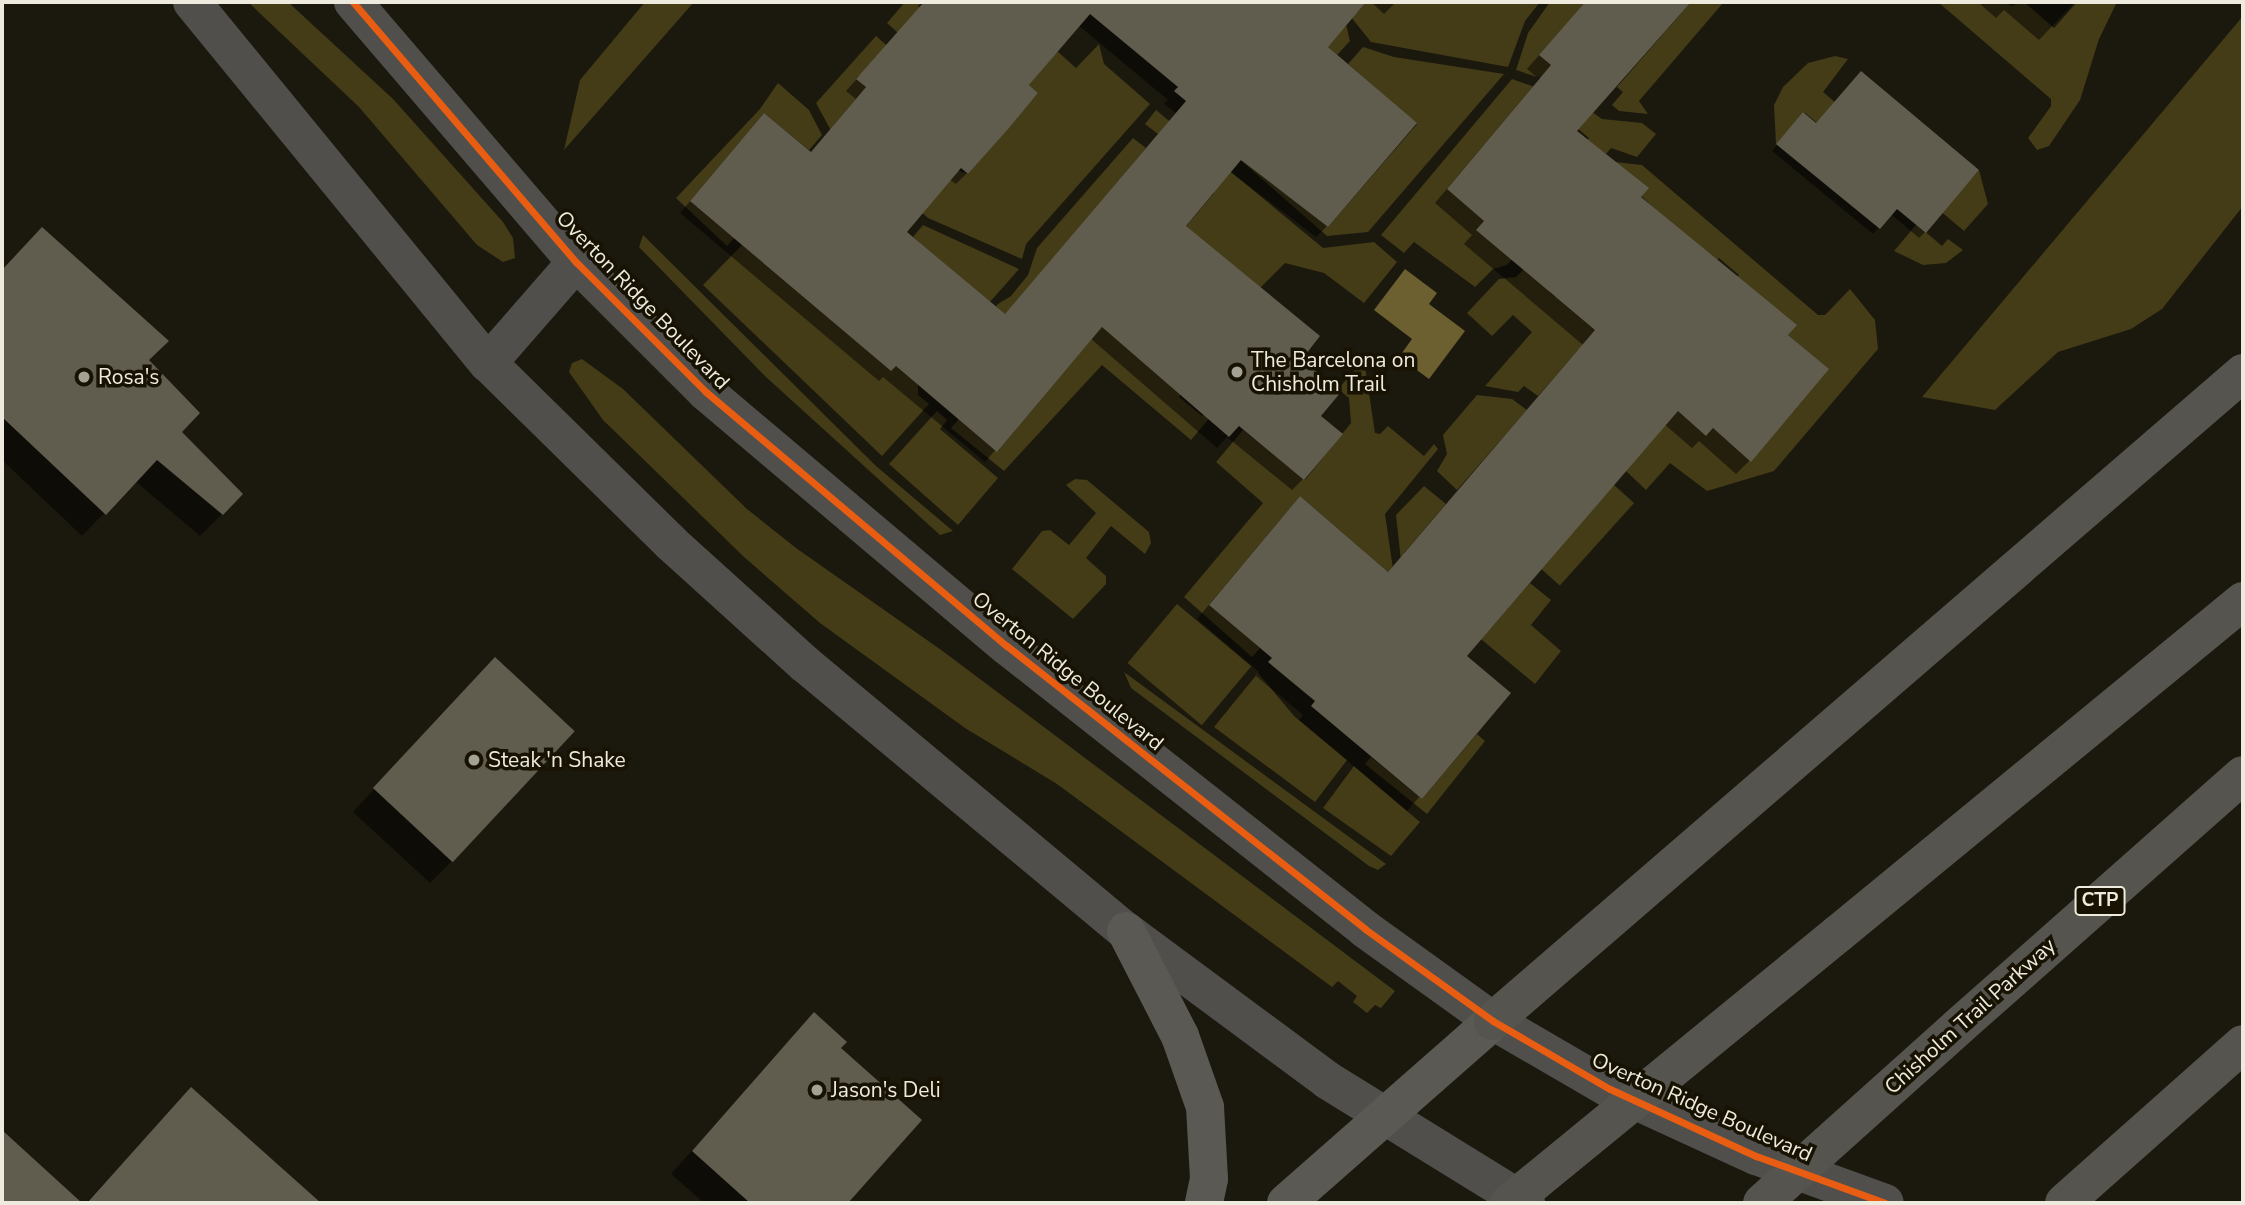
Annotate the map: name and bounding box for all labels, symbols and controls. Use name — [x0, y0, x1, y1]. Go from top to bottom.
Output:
street label: Overton Ridge Boulevard — [551, 205, 735, 395]
place label: The Barcelona on Chisholm Trail — [1251, 347, 1415, 397]
place label: Rosa's — [98, 364, 159, 390]
marker: The Barcelona on Chisholm Trail — [1229, 364, 1245, 380]
marker: Rosa's — [76, 369, 92, 385]
street label: Overton Ridge Boulevard — [967, 586, 1169, 756]
place label: Steak 'n Shake — [488, 747, 626, 773]
marker: Steak 'n Shake — [466, 752, 482, 768]
road number: CTP — [2074, 886, 2126, 917]
street label: Chisholm Trail Parkway — [1879, 933, 2061, 1099]
street label: Overton Ridge Boulevard — [1588, 1047, 1816, 1167]
place label: Jason's Deli — [831, 1077, 941, 1103]
marker: Jason's Deli — [809, 1082, 825, 1098]

